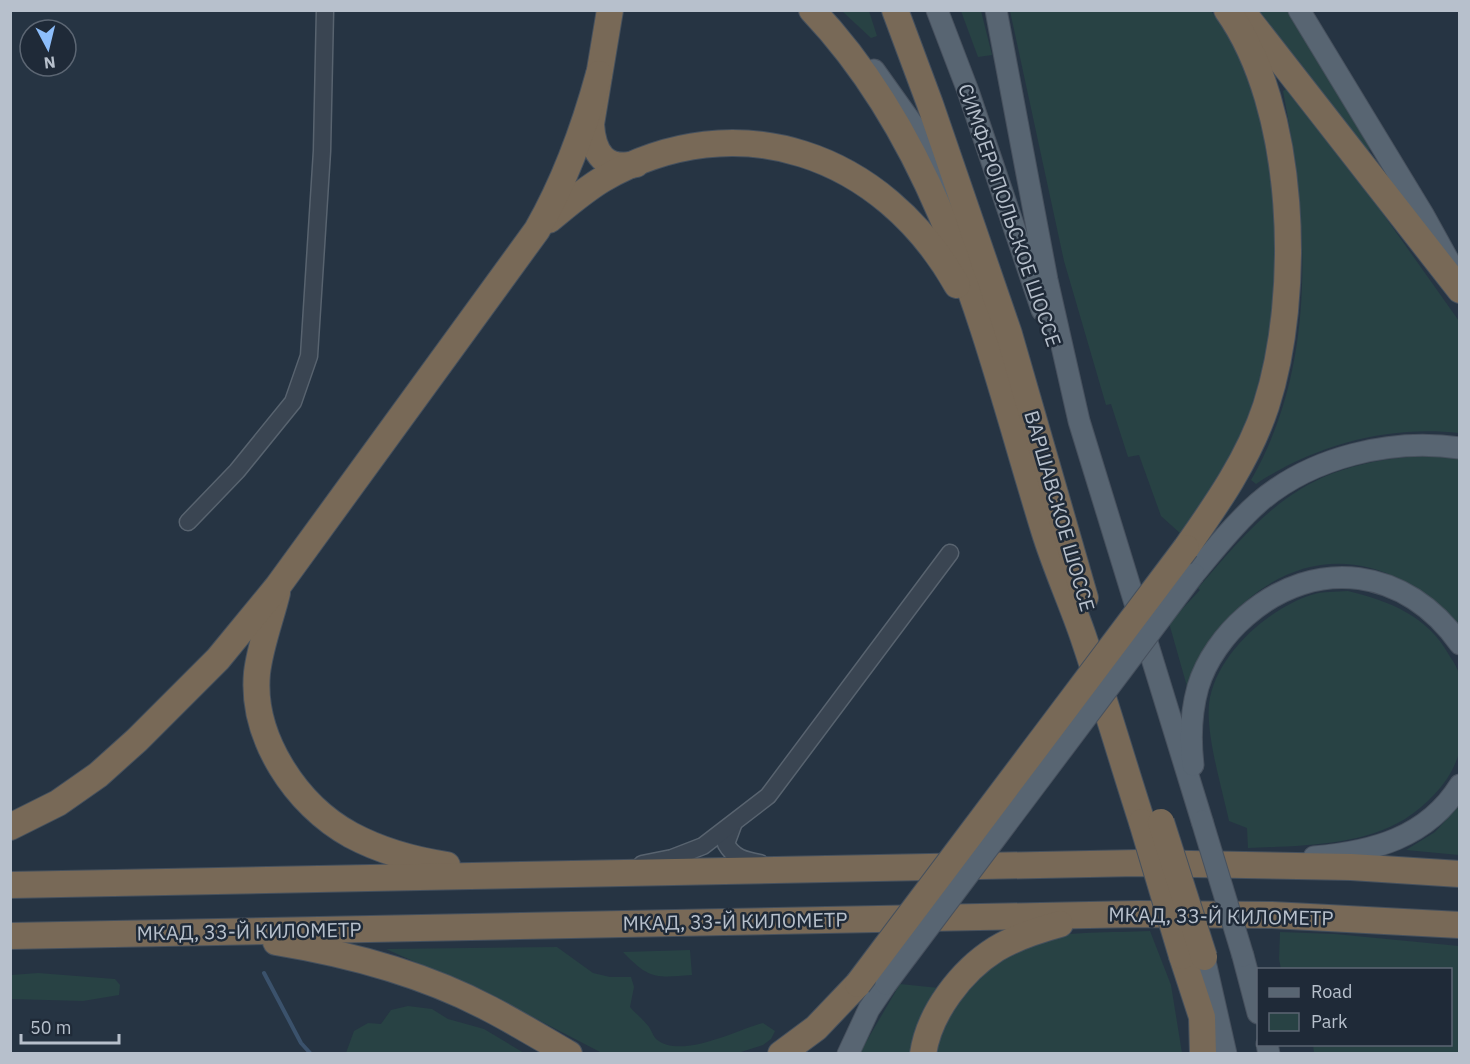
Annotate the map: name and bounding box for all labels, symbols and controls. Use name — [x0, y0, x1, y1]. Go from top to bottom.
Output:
north arrow — [18, 18, 78, 78]
text: N — [43, 52, 57, 74]
street label: СИМФЕРОПОЛЬСКОЕ ШОССЕ — [952, 80, 1068, 350]
street label: ВАРШАВСКОЕ ШОССЕ — [1018, 407, 1102, 615]
street label: МКАД, 33-Й КИЛОМЕТР — [1108, 901, 1334, 931]
street label: МКАД, 33-Й КИЛОМЕТР — [622, 906, 848, 936]
street label: МКАД, 33-Й КИЛОМЕТР — [136, 916, 362, 946]
legend — [1257, 968, 1452, 1046]
text: Road — [1311, 980, 1352, 1003]
scale bar — [21, 1007, 118, 1045]
text: Park — [1311, 1010, 1348, 1033]
text: 50 m — [30, 1016, 72, 1039]

